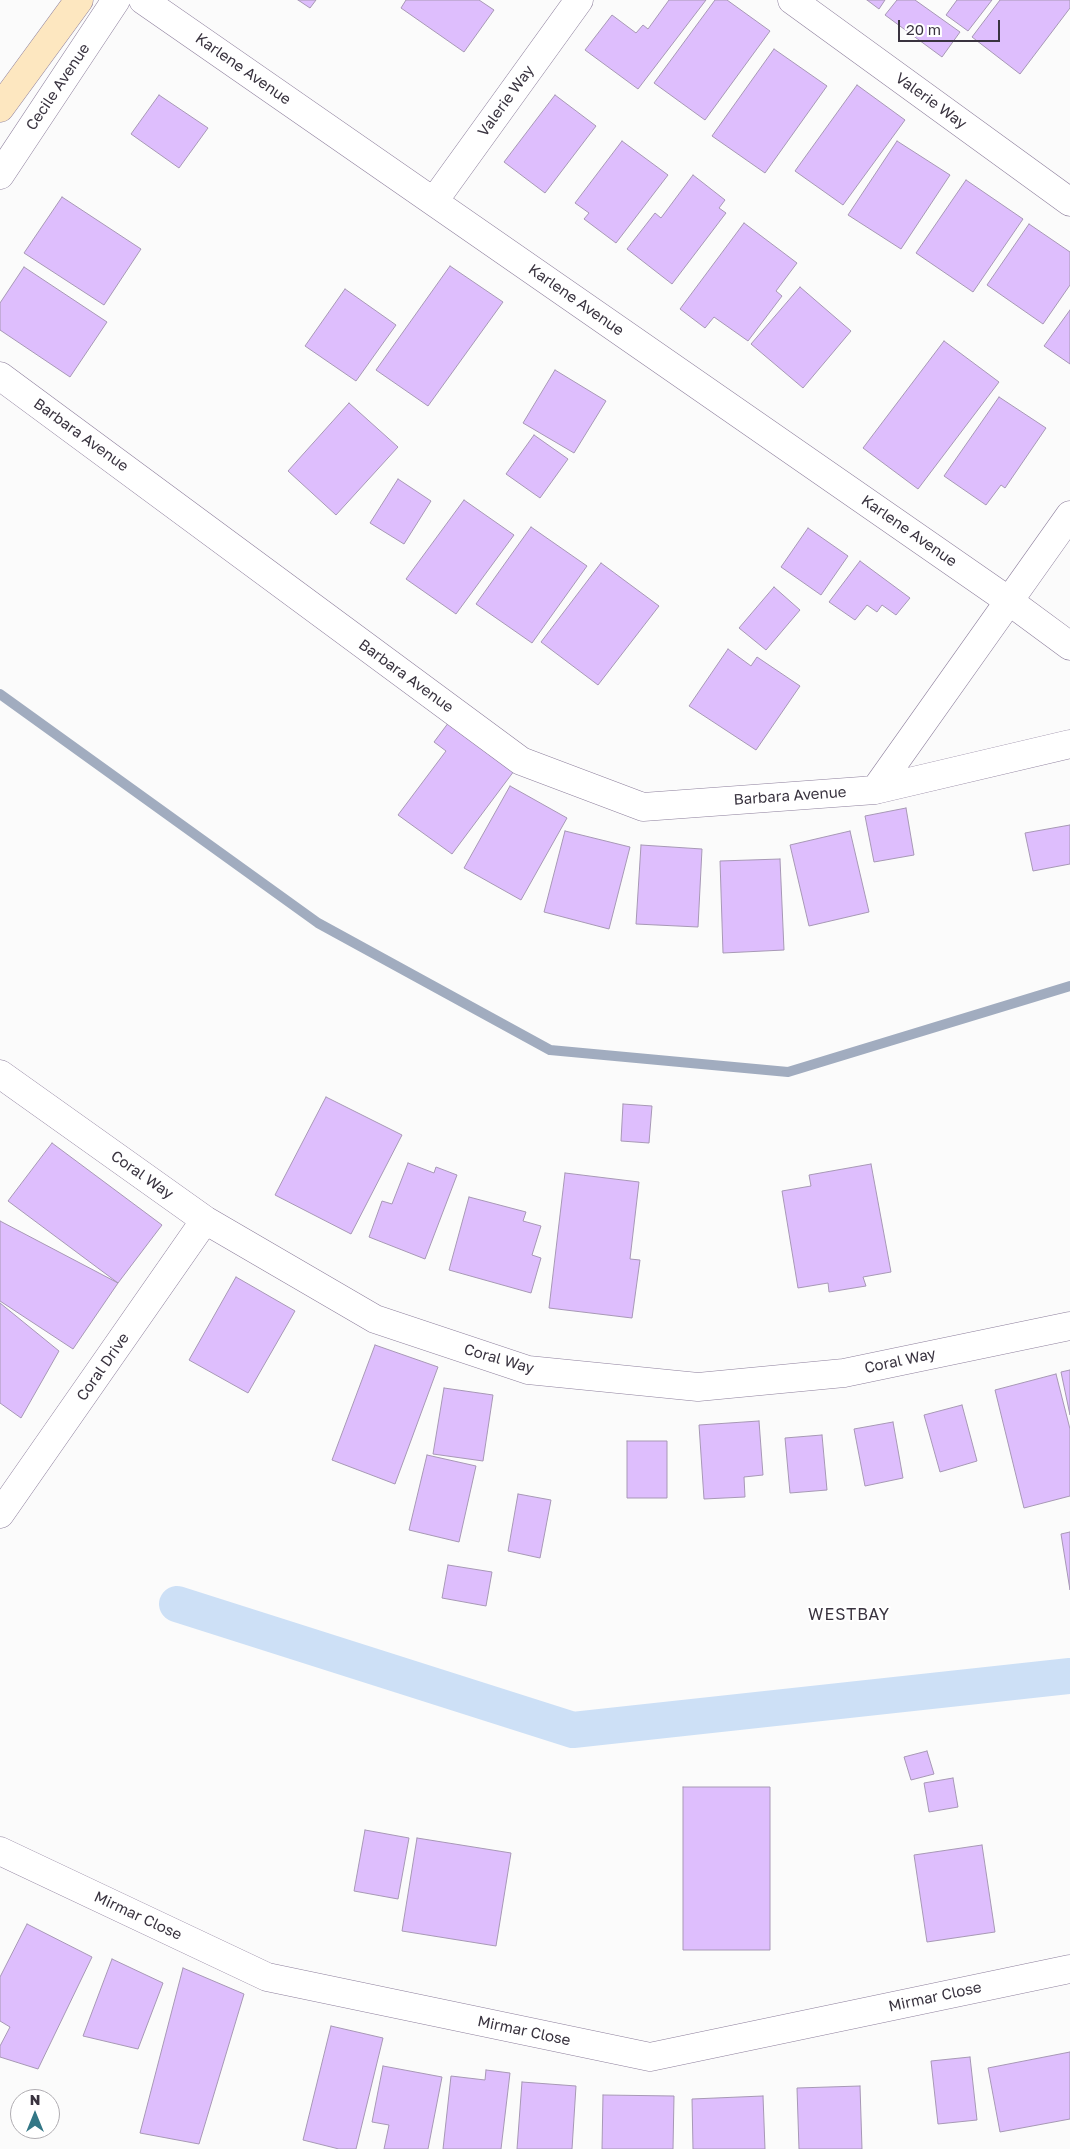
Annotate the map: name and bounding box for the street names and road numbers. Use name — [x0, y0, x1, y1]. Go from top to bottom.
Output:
street label: Karlene Avenue — [192, 29, 294, 109]
street label: Cecile Avenue — [22, 40, 94, 134]
street label: Valerie Way — [474, 62, 538, 140]
street label: Valerie Way — [892, 69, 970, 133]
street label: Karlene Avenue — [525, 260, 627, 340]
street label: Barbara Avenue — [30, 395, 132, 475]
street label: Karlene Avenue — [858, 491, 960, 571]
street label: Barbara Avenue — [355, 636, 457, 716]
street label: Barbara Avenue — [733, 783, 847, 809]
street label: Coral Way — [107, 1147, 177, 1203]
street label: Coral Drive — [73, 1329, 133, 1405]
street label: Coral Way — [462, 1340, 536, 1378]
street label: Coral Way — [863, 1345, 937, 1377]
street label: Mirmar Close — [91, 1888, 185, 1944]
street label: Mirmar Close — [887, 1978, 983, 2016]
street label: Mirmar Close — [476, 2012, 572, 2050]

